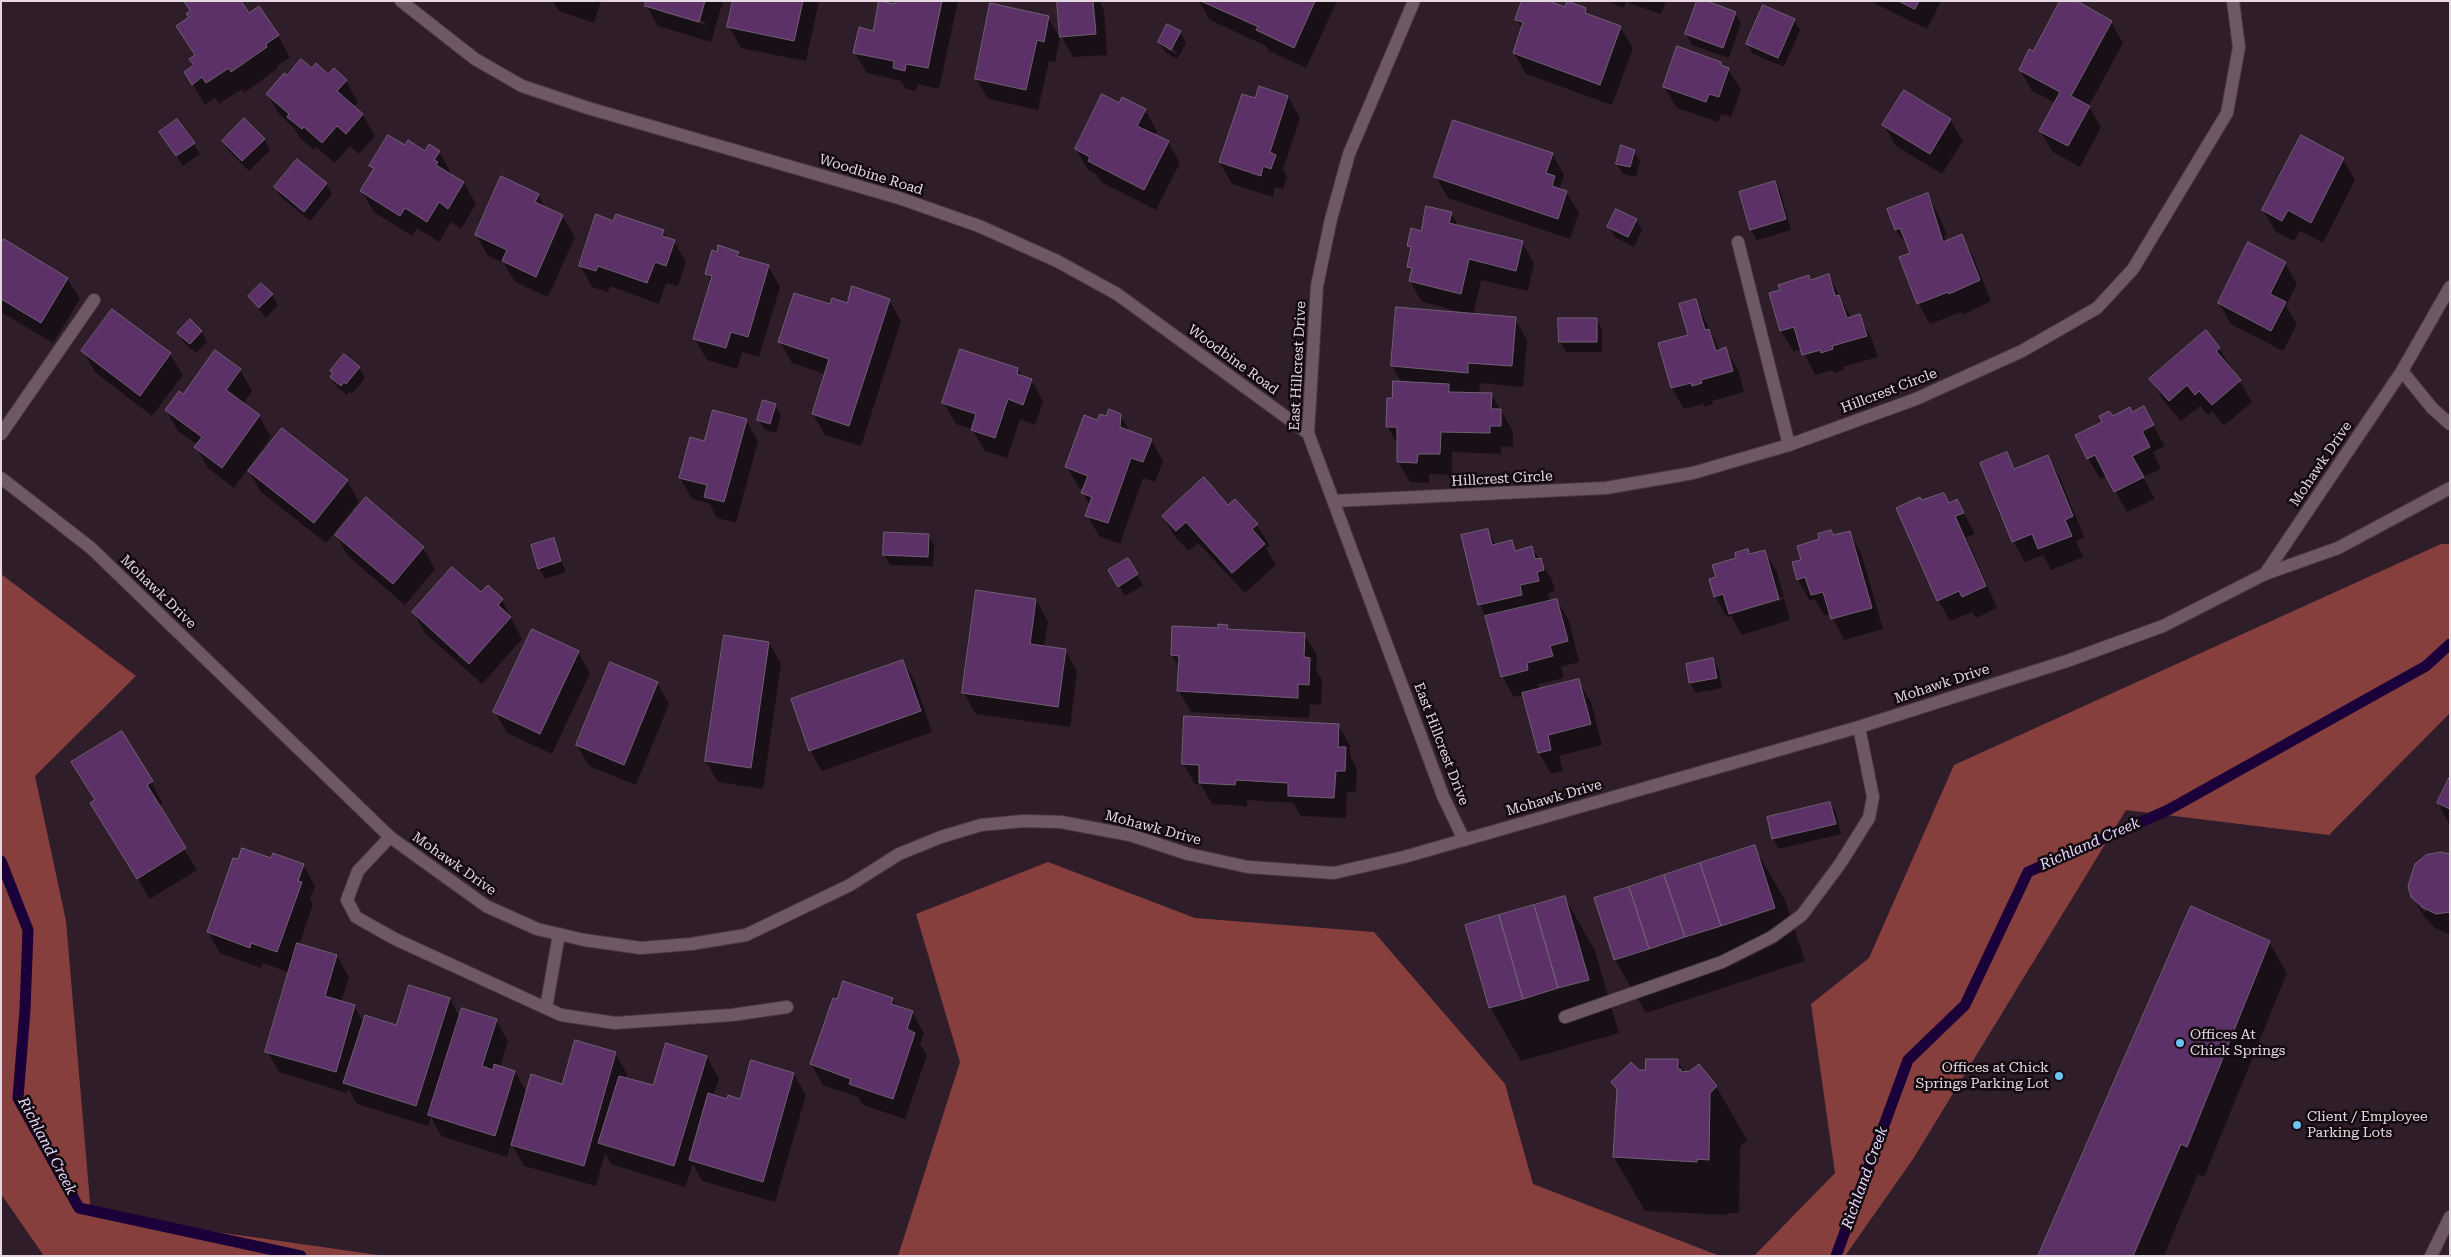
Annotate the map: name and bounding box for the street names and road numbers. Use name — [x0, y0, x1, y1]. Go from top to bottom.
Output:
street label: Woodbine Road — [817, 151, 925, 199]
street label: East Hillcrest Drive — [1286, 301, 1310, 431]
street label: Woodbine Road — [1184, 321, 1282, 399]
street label: Hillcrest Circle — [1839, 365, 1939, 417]
street label: Mohawk Drive — [2286, 418, 2356, 510]
street label: Hillcrest Circle — [1451, 468, 1553, 490]
street label: Mohawk Drive — [117, 552, 199, 632]
street label: Mohawk Drive — [1892, 661, 1992, 707]
street label: East Hillcrest Drive — [1410, 680, 1472, 808]
street label: Mohawk Drive — [1504, 776, 1604, 820]
street label: Mohawk Drive — [1103, 807, 1203, 849]
street label: Mohawk Drive — [409, 829, 499, 899]

